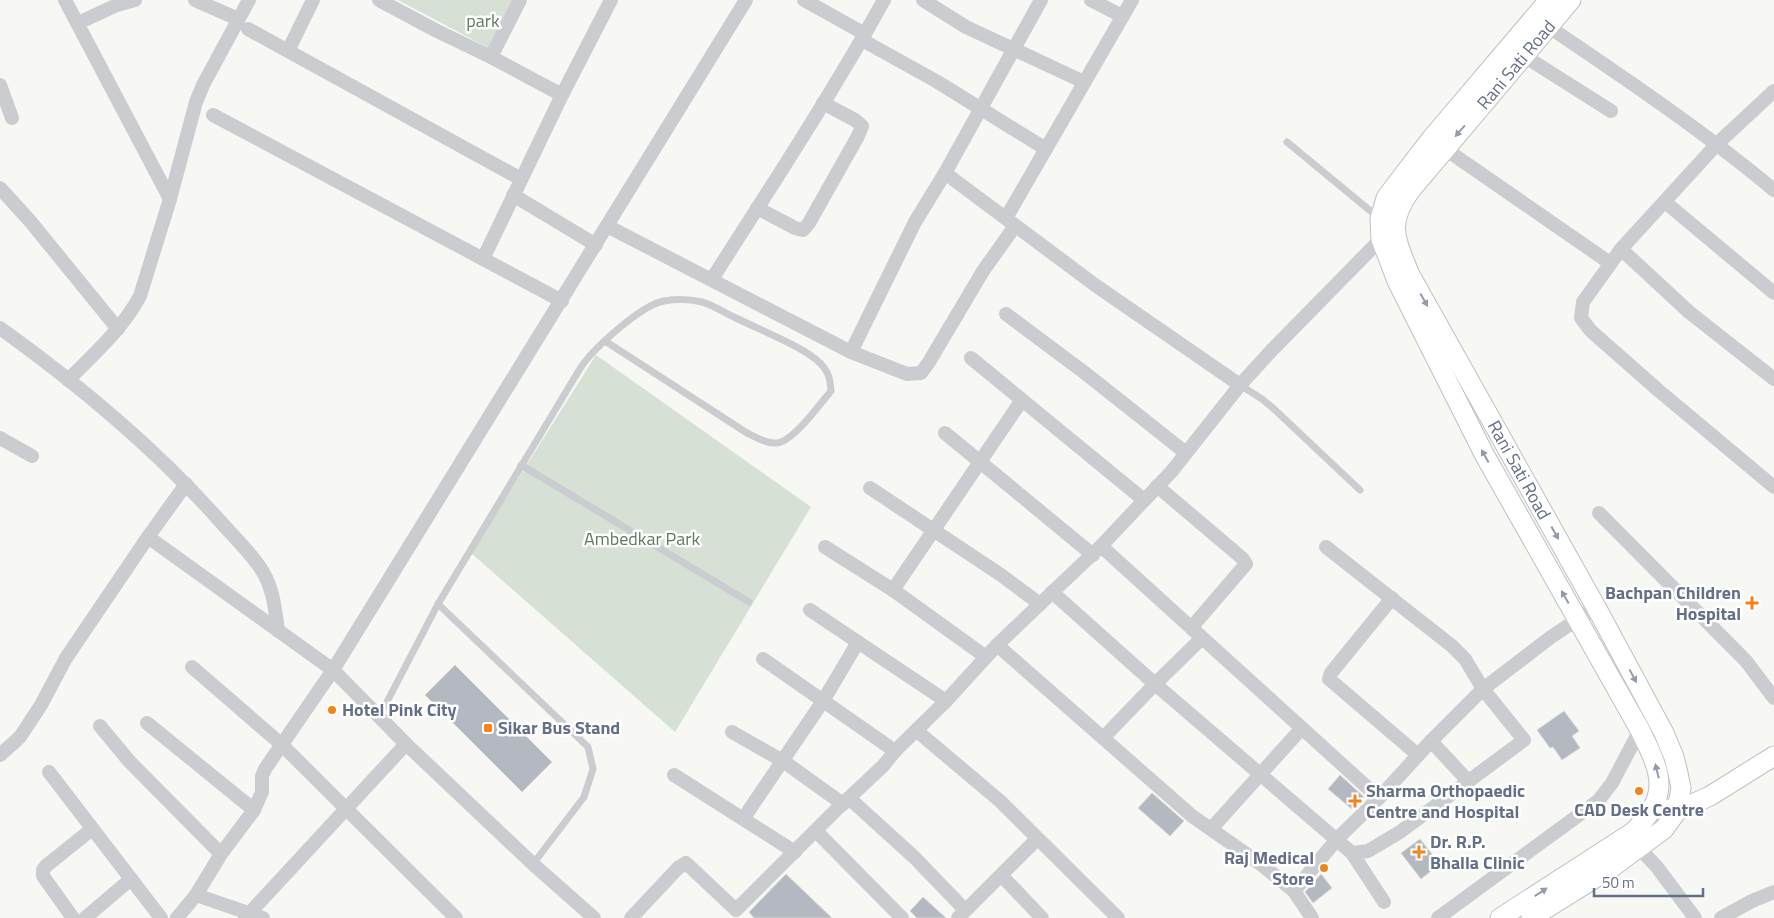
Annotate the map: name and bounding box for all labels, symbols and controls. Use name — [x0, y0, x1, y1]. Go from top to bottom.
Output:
park label: park — [466, 7, 500, 34]
street label: Rani Sati Road — [1470, 14, 1562, 115]
one-way arrow — [1454, 124, 1466, 136]
one-way arrow — [1420, 293, 1429, 306]
street label: Rani Sati Road — [1481, 415, 1558, 524]
one-way arrow — [1481, 448, 1489, 463]
park label: Ambedkar Park — [584, 525, 700, 552]
one-way arrow — [1550, 527, 1559, 540]
place label: Bachpan Children Hospital — [1605, 579, 1741, 627]
one-way arrow — [1561, 590, 1570, 603]
marker: Bachpan Children Hospital — [1745, 596, 1759, 610]
one-way arrow — [1629, 669, 1637, 683]
place label: Hotel Pink City — [342, 696, 457, 723]
marker: Hotel Pink City — [326, 704, 338, 716]
place label: Sikar Bus Stand — [498, 714, 620, 741]
marker: Sikar Bus Stand — [482, 722, 494, 734]
one-way arrow — [1653, 764, 1661, 779]
place label: Sharma Orthopaedic Centre and Hospital — [1366, 777, 1525, 825]
marker: CAD Desk Centre — [1633, 785, 1645, 797]
marker: Sharma Orthopaedic Centre and Hospital — [1348, 794, 1362, 808]
place label: CAD Desk Centre — [1574, 796, 1704, 823]
place label: Dr. R.P. Bhalla Clinic — [1430, 828, 1525, 876]
place label: Raj Medical Store — [1224, 844, 1314, 892]
marker: Dr. R.P. Bhalla Clinic — [1412, 845, 1426, 859]
marker: Raj Medical Store — [1318, 862, 1330, 874]
scale bar — [1594, 866, 1703, 898]
text: 50 m — [1602, 871, 1635, 894]
one-way arrow — [1534, 887, 1548, 896]

